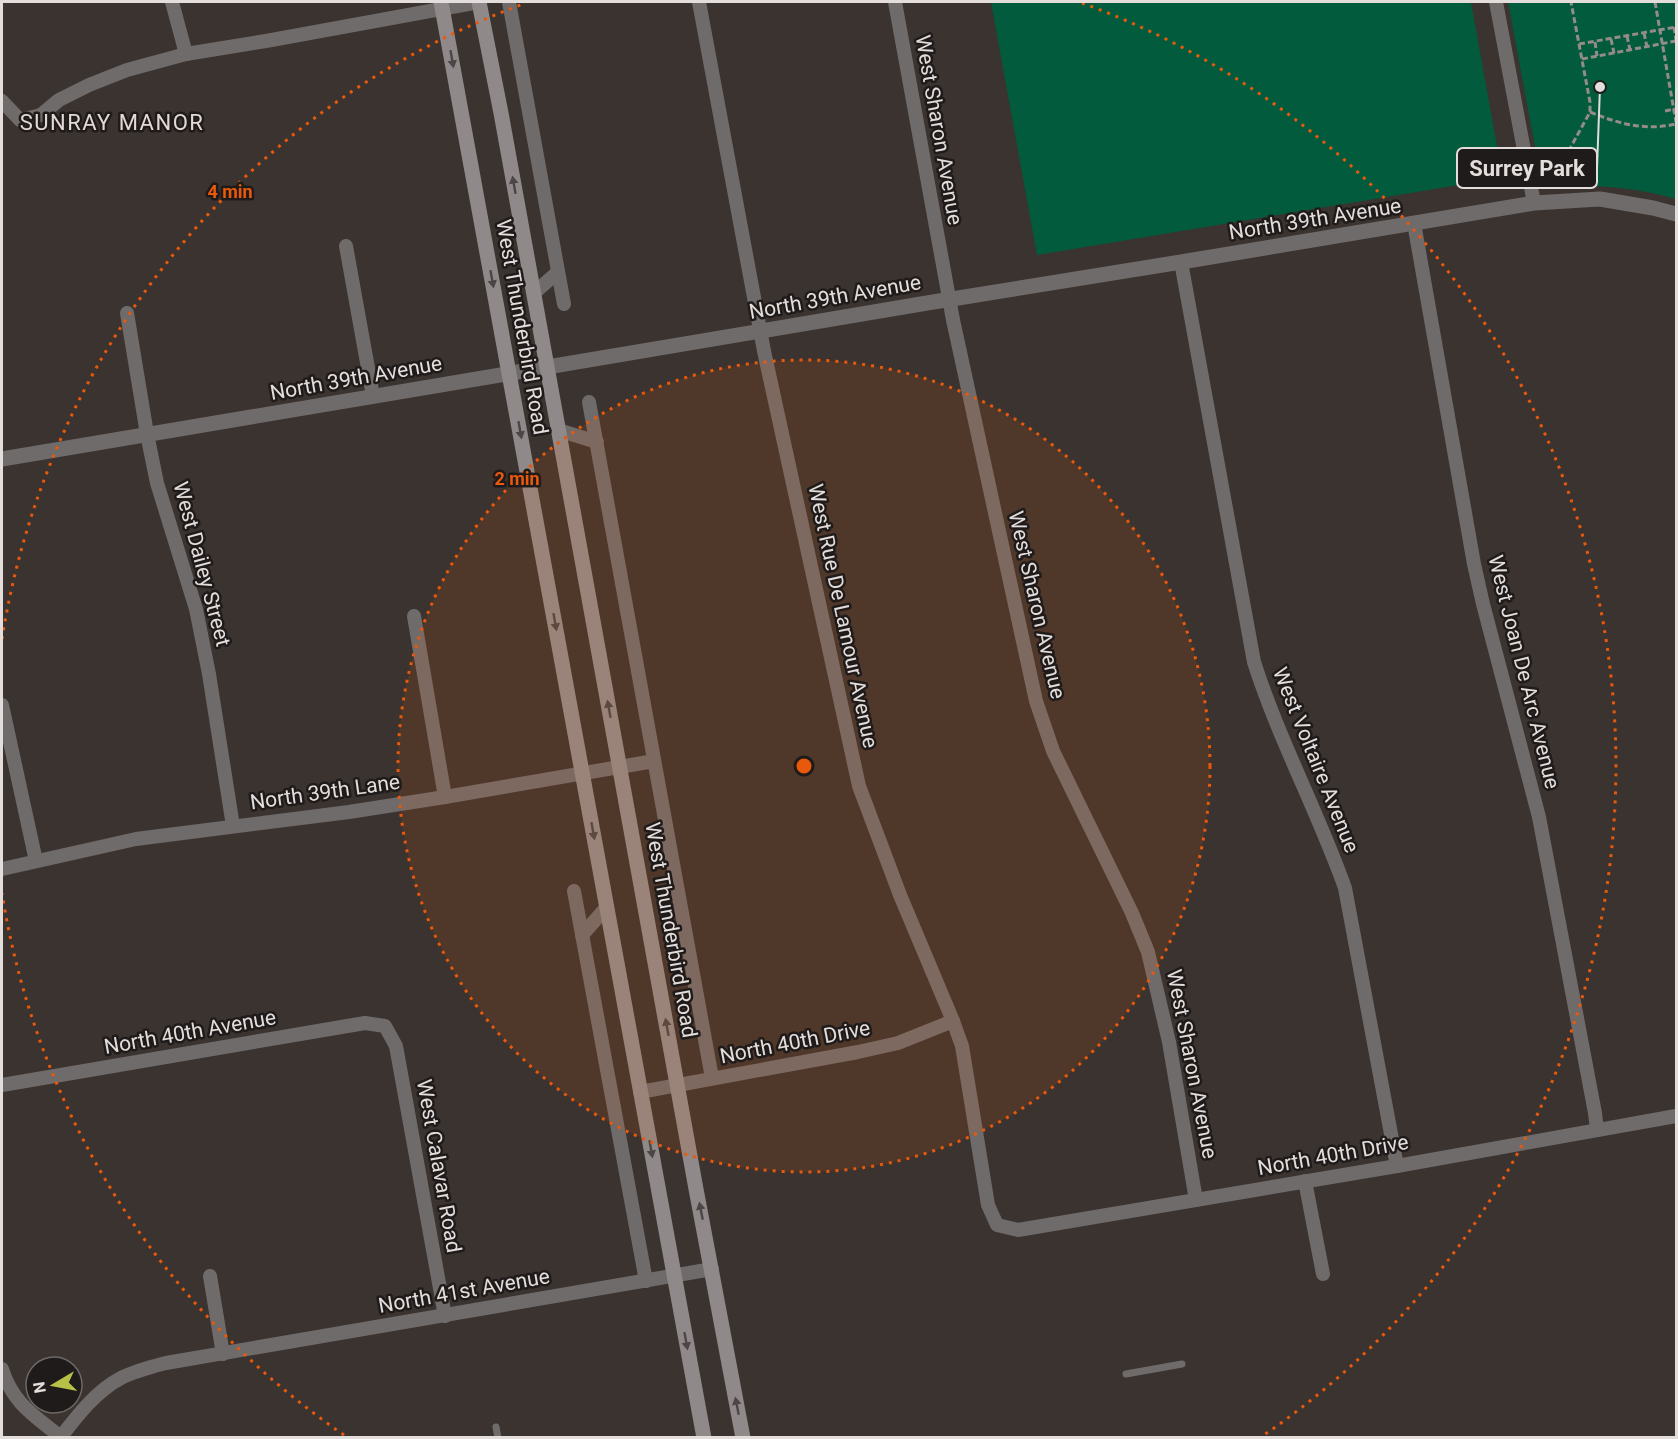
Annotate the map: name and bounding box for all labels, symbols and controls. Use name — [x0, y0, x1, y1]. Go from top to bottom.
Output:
street label: West Sharon Avenue — [910, 33, 968, 227]
one-way arrow — [448, 50, 457, 69]
district label: SUNRAY MANOR — [20, 110, 204, 135]
callout: Surrey Park — [1457, 148, 1597, 188]
text: Surrey Park — [1469, 156, 1585, 181]
one-way arrow — [509, 175, 518, 194]
text: 4 min — [207, 181, 253, 202]
street label: North 39th Avenue — [1227, 194, 1403, 244]
street label: West Thunderbird Road — [491, 217, 553, 437]
one-way arrow — [488, 270, 497, 289]
street label: North 39th Avenue — [747, 270, 923, 324]
street label: North 39th Avenue — [268, 351, 444, 405]
one-way arrow — [515, 421, 524, 440]
text: 2 min — [494, 468, 540, 489]
street label: West Dailey Street — [168, 479, 236, 649]
street label: West Rue De Lamour Avenue — [803, 482, 883, 750]
street label: West Sharon Avenue — [1004, 509, 1070, 701]
street label: West Joan De Arc Avenue — [1483, 553, 1565, 791]
one-way arrow — [551, 613, 560, 632]
street label: West Voltaire Avenue — [1268, 664, 1364, 856]
one-way arrow — [604, 700, 613, 719]
centre of rings — [794, 756, 814, 776]
street label: North 39th Lane — [249, 770, 401, 814]
street label: West Thunderbird Road — [640, 820, 702, 1040]
one-way arrow — [589, 822, 598, 841]
street label: West Sharon Avenue — [1162, 967, 1222, 1161]
street label: North 40th Avenue — [102, 1005, 278, 1059]
street label: North 40th Drive — [718, 1016, 872, 1068]
one-way arrow — [662, 1018, 671, 1037]
street label: West Calavar Road — [412, 1077, 466, 1255]
street label: North 40th Drive — [1256, 1130, 1410, 1180]
one-way arrow — [646, 1140, 655, 1159]
one-way arrow — [696, 1202, 705, 1221]
street label: North 41st Avenue — [377, 1264, 551, 1318]
one-way arrow — [682, 1332, 691, 1351]
north arrow — [24, 1355, 84, 1415]
text: N — [29, 1380, 50, 1395]
one-way arrow — [732, 1396, 741, 1415]

